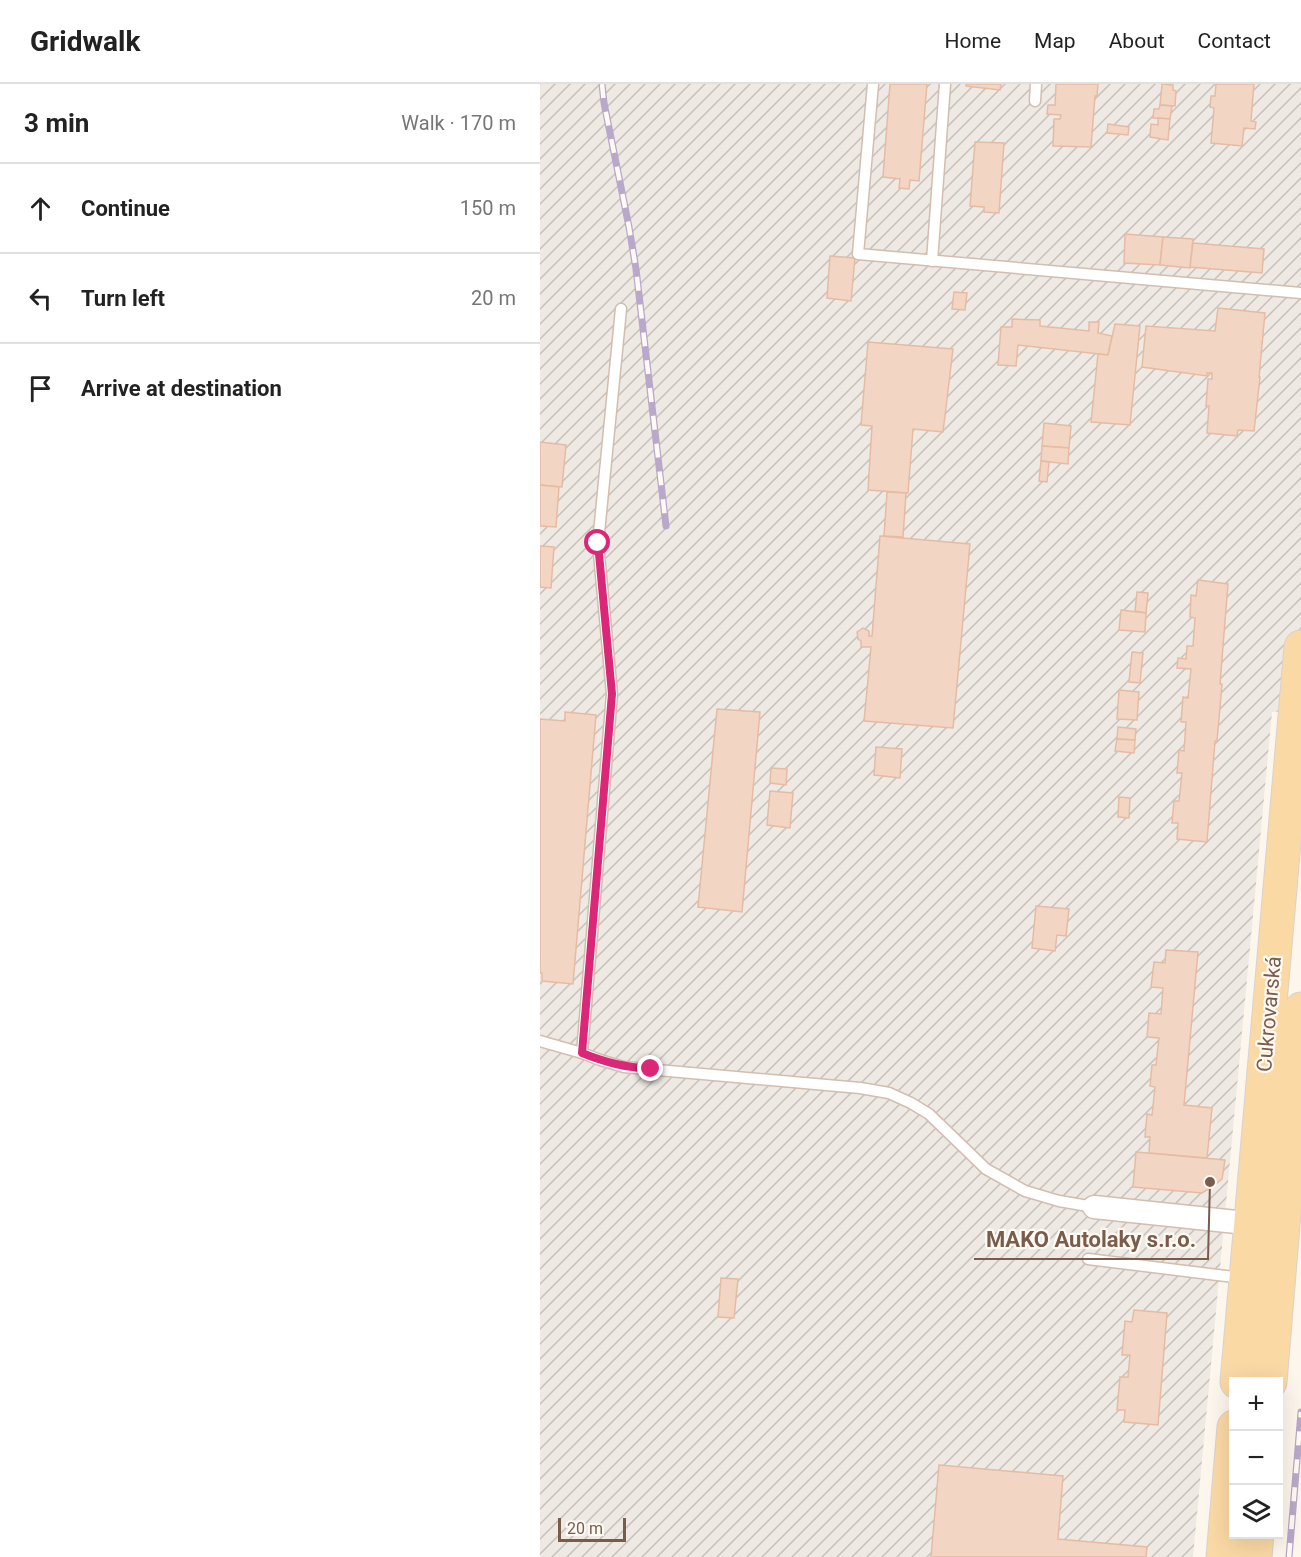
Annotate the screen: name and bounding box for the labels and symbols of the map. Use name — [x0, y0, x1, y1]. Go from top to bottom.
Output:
route start — [584, 529, 610, 555]
street label: Cukrovarská — [1252, 955, 1286, 1073]
route end — [637, 1055, 663, 1081]
callout: MAKO Autolaky s.r.o. — [974, 1219, 1208, 1259]
text: MAKO Autolaky s.r.o. — [986, 1227, 1196, 1252]
scale bar — [558, 1515, 626, 1542]

